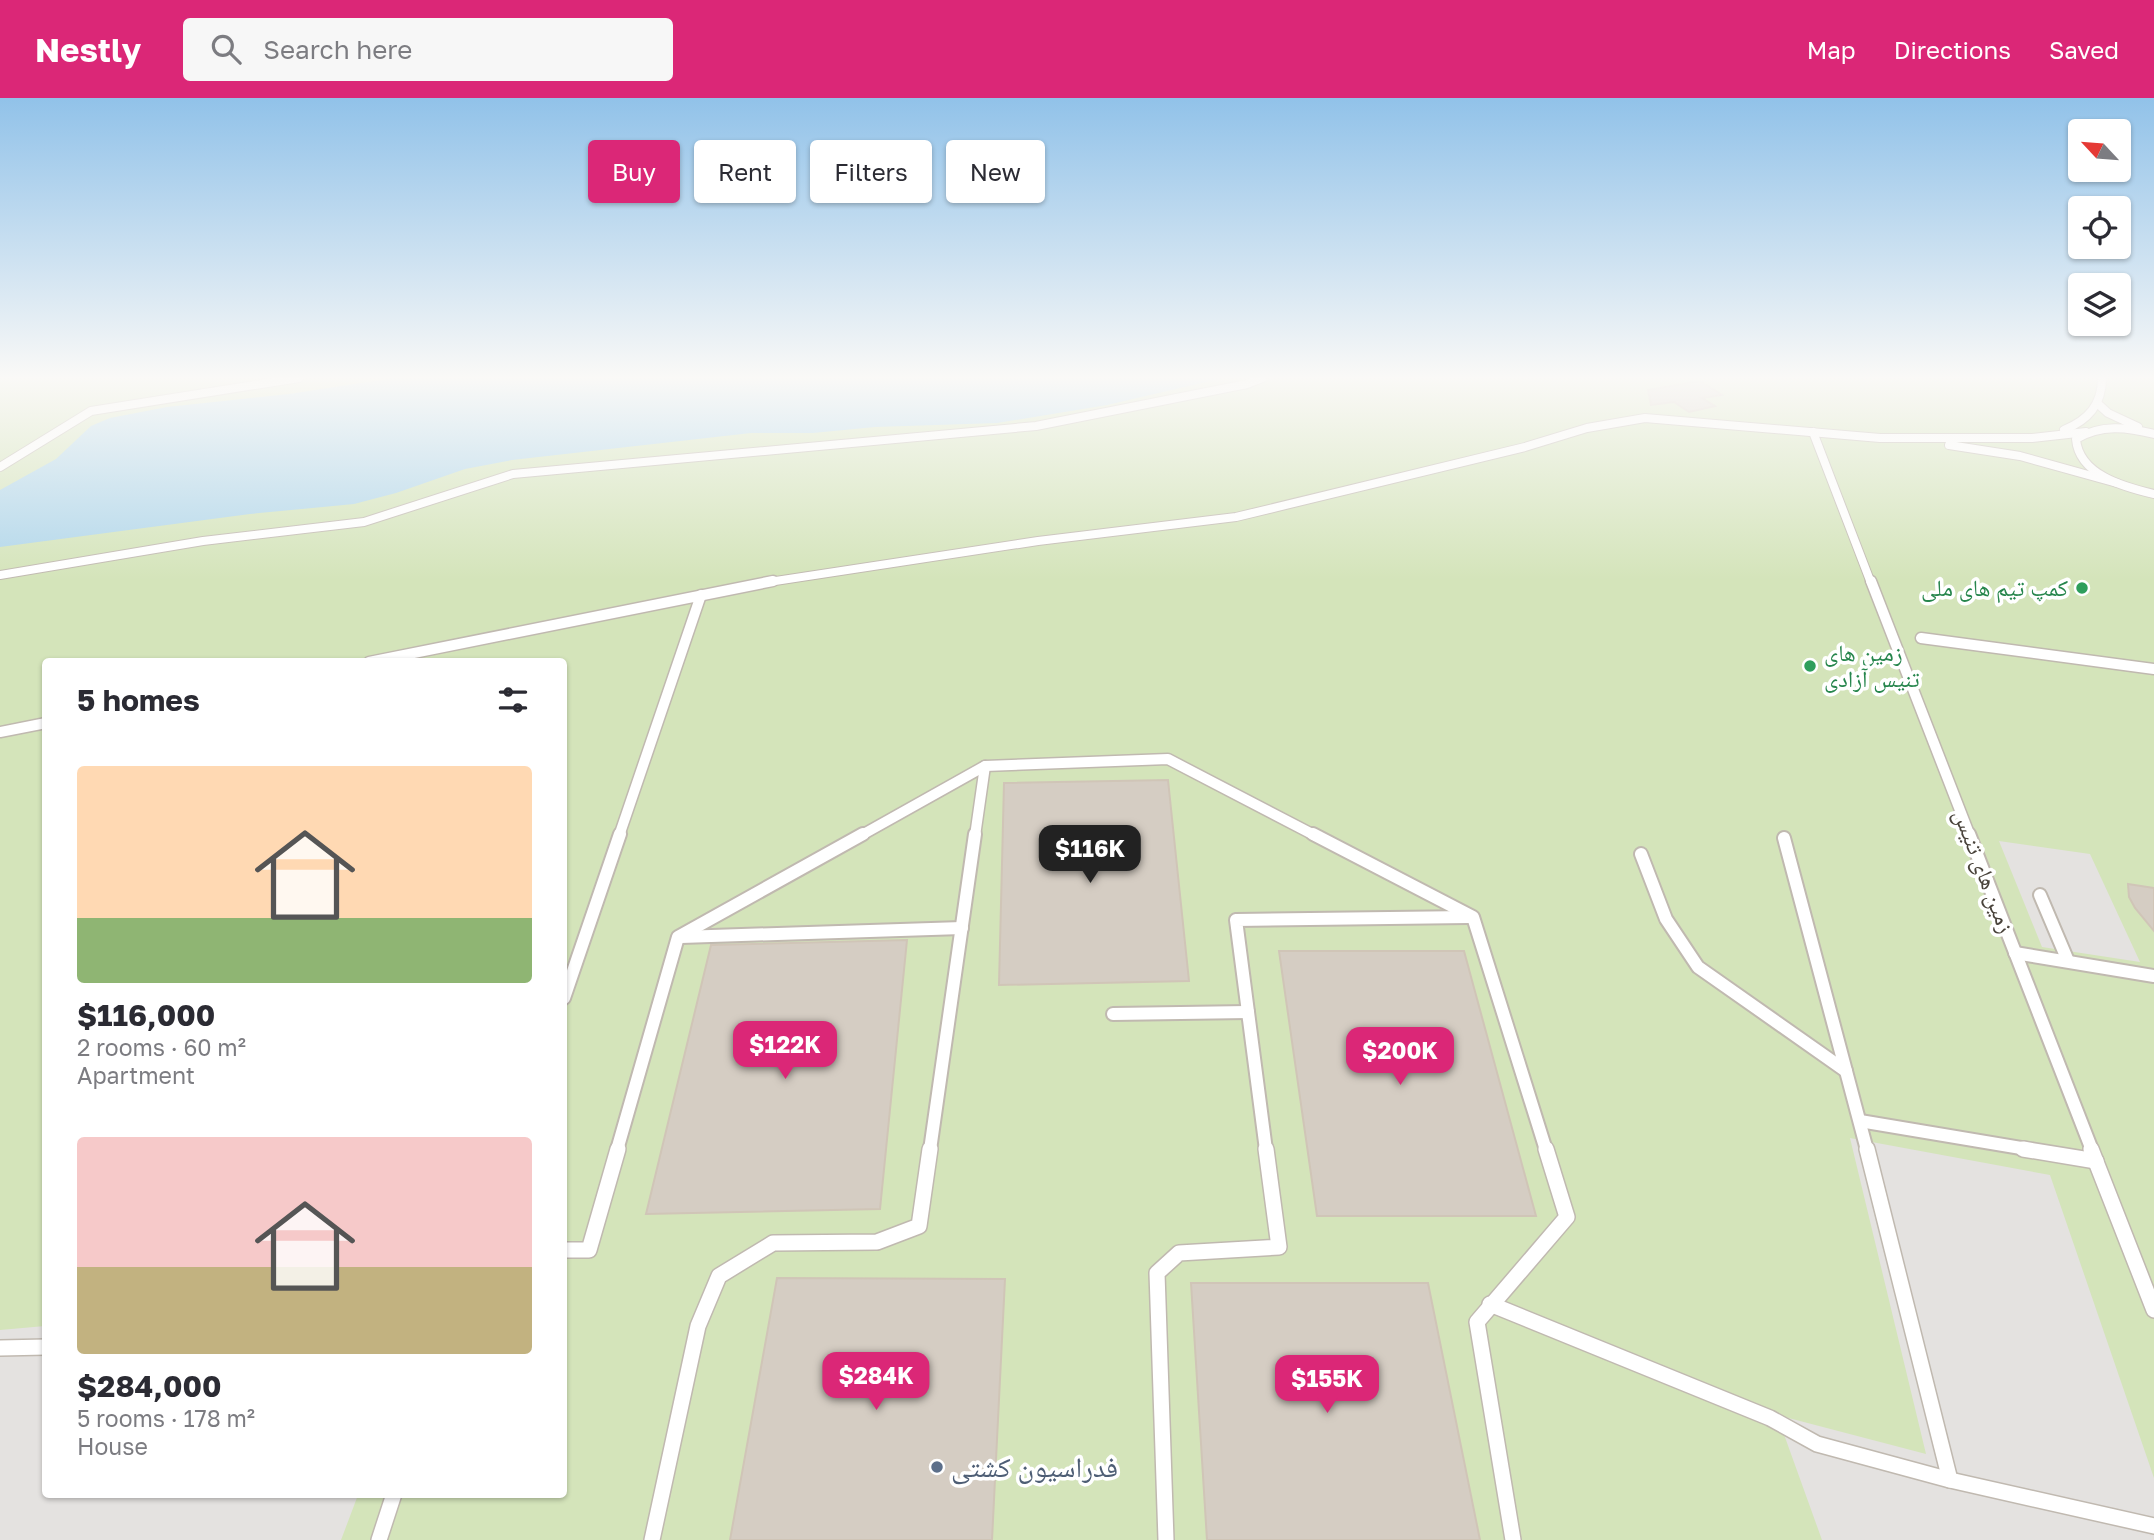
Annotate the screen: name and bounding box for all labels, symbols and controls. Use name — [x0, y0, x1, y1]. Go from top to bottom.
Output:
search box — [183, 18, 673, 81]
text: Nestly — [35, 30, 141, 69]
icon: search — [207, 30, 245, 68]
text: Search here — [263, 34, 412, 65]
text: Map — [1807, 35, 1856, 64]
text: Directions — [1894, 35, 2011, 64]
text: Saved — [2049, 35, 2119, 64]
north arrow — [2068, 119, 2132, 182]
map controls — [2068, 119, 2131, 336]
chip: Buy — [588, 140, 680, 203]
chip: Rent — [694, 140, 796, 203]
chip: Filters — [810, 140, 932, 203]
chip: New — [946, 140, 1045, 203]
button: locate — [2068, 196, 2131, 259]
button: layers — [2068, 273, 2131, 336]
place label: کمپ تیم های ملی — [1921, 573, 2068, 604]
marker: کمپ تیم های ملی — [2074, 580, 2090, 596]
place label: زمین های تنیس آزادی — [1824, 638, 1920, 693]
marker: زمین های تنیس آزادی — [1802, 658, 1818, 674]
icon: filters — [494, 681, 532, 719]
text: 5 homes — [77, 682, 200, 718]
street label: زمین های تنیس — [1948, 805, 2021, 937]
icon: home — [242, 812, 368, 938]
pin: $116K — [1041, 826, 1139, 885]
text: $116K — [1055, 834, 1125, 862]
text: $116,000 — [77, 997, 215, 1033]
pin: $122K — [736, 1021, 834, 1081]
pin: $200K — [1351, 1028, 1449, 1087]
text: $122K — [749, 1030, 821, 1058]
text: 2 rooms · 60 m² — [77, 1033, 246, 1061]
text: $200K — [1362, 1036, 1438, 1064]
text: Apartment — [77, 1061, 195, 1089]
icon: home — [242, 1183, 368, 1309]
pin: $284K — [827, 1352, 925, 1412]
pin: $155K — [1278, 1356, 1376, 1415]
text: $284K — [838, 1361, 914, 1389]
text: $155K — [1291, 1364, 1363, 1392]
text: $284,000 — [77, 1368, 221, 1404]
text: 5 rooms · 178 m² — [77, 1404, 255, 1432]
text: House — [77, 1432, 148, 1460]
place label: فدراسیون کشتی — [951, 1450, 1118, 1485]
marker: فدراسیون کشتی — [929, 1459, 945, 1475]

